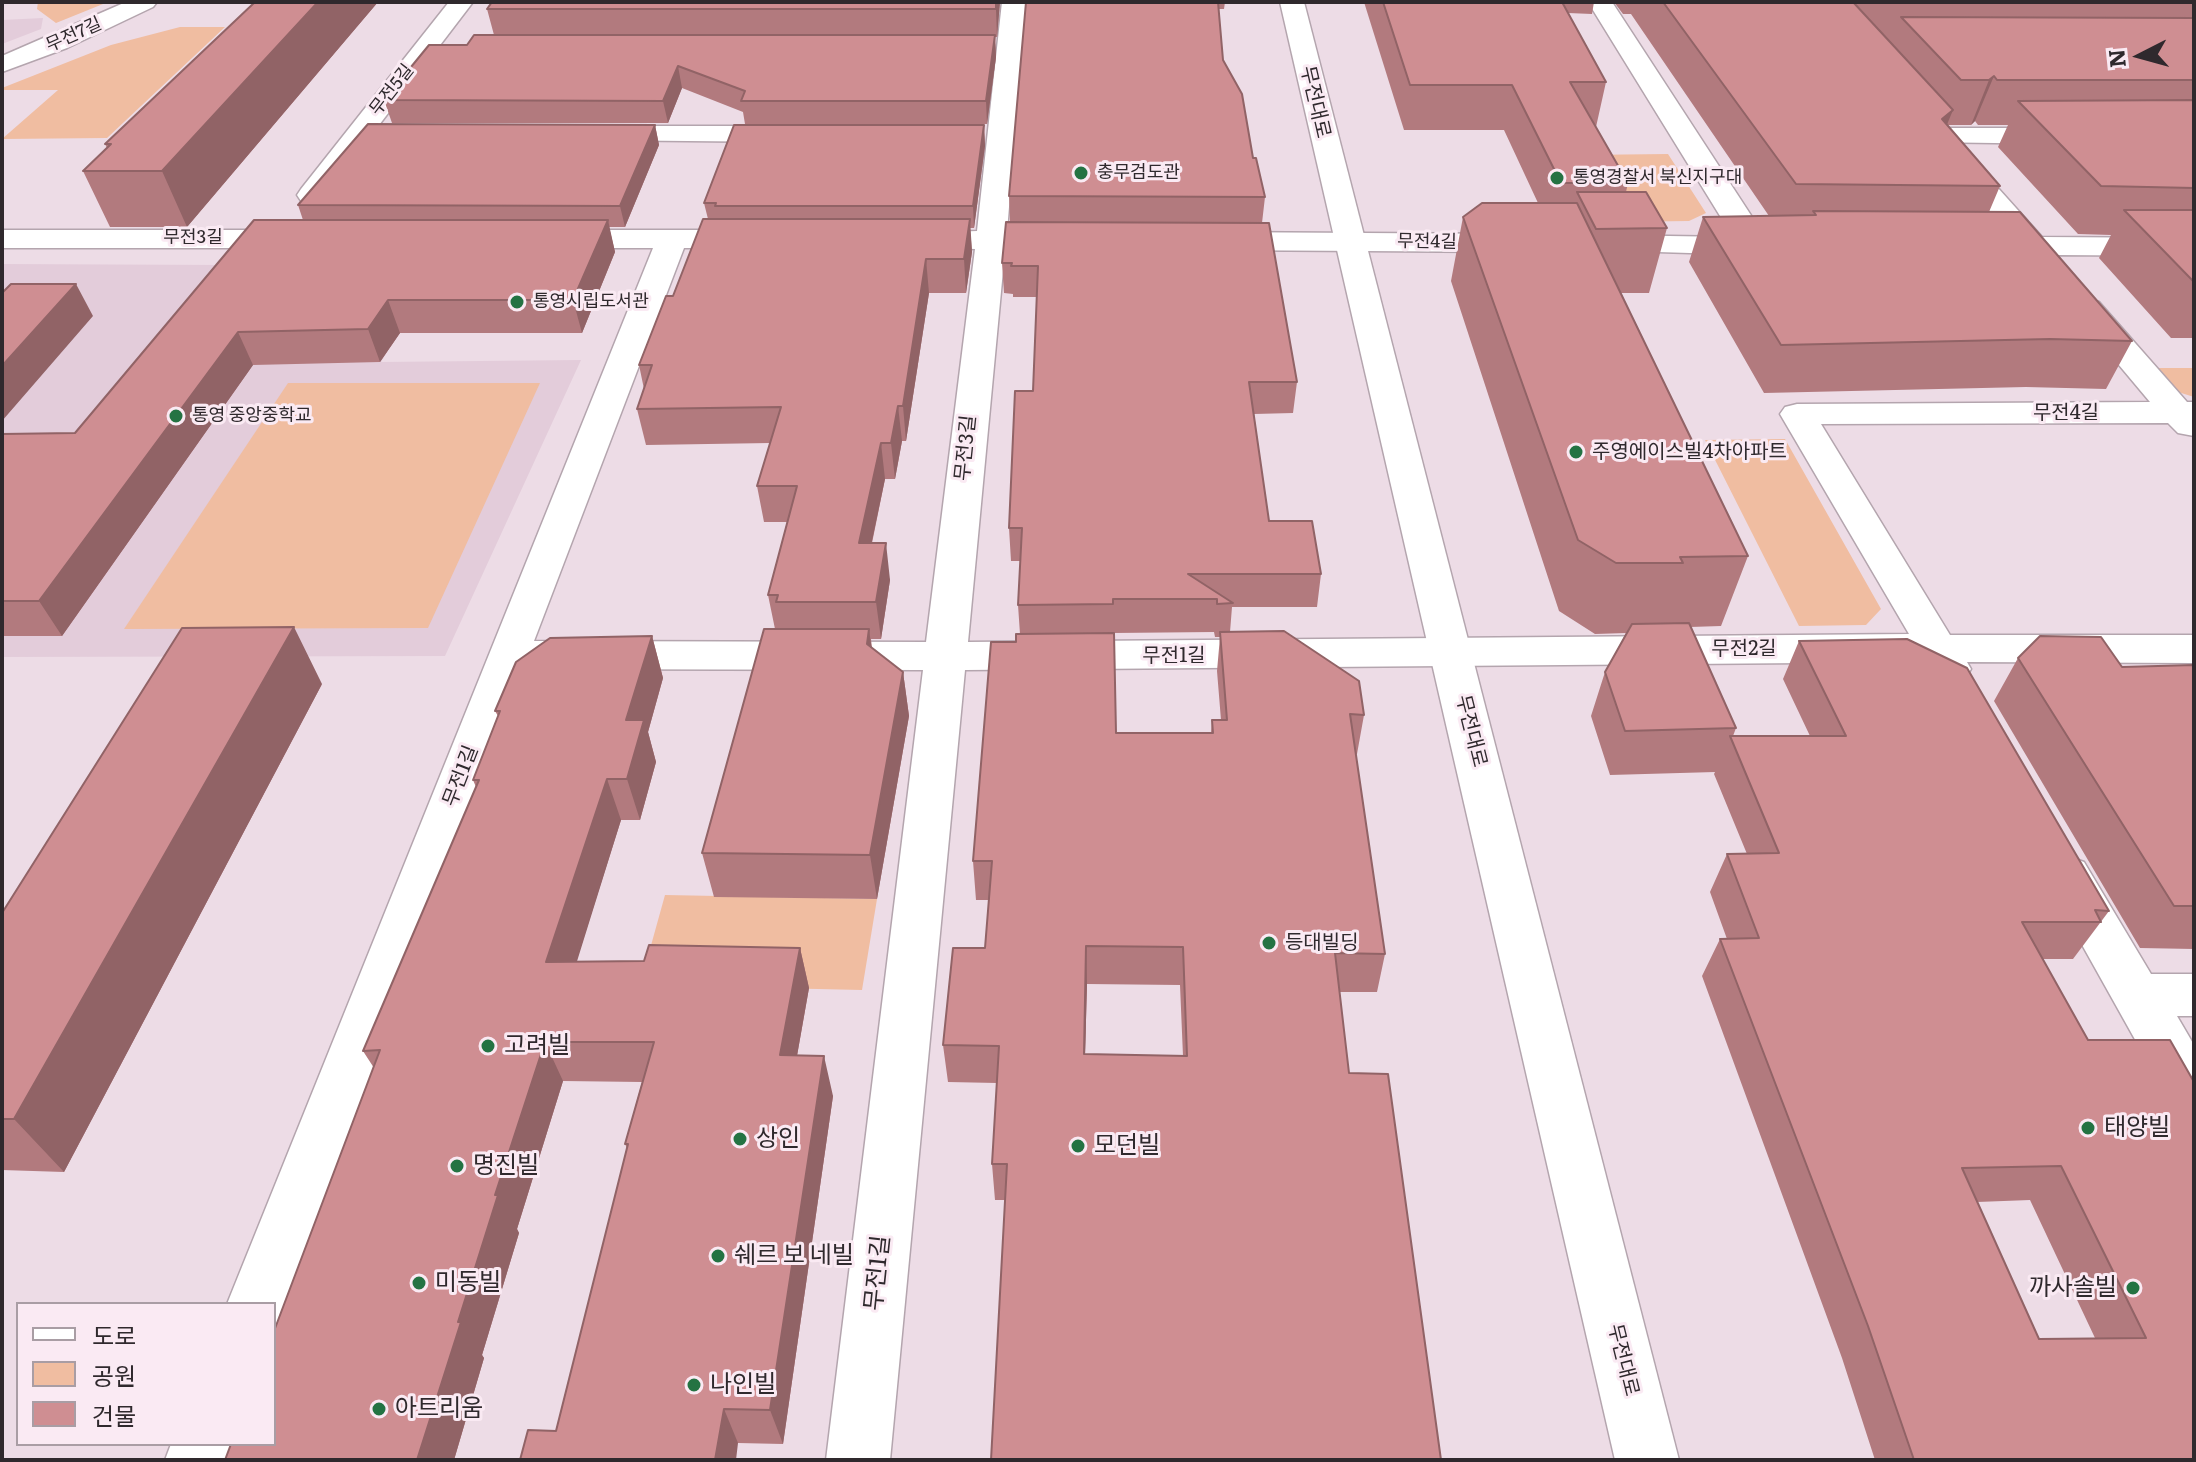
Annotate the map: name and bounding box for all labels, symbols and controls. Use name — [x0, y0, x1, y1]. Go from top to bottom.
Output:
street label: 무전7길 — [43, 13, 105, 57]
north arrow — [2100, 16, 2180, 96]
text: N — [2098, 48, 2133, 69]
street label: 무전5길 — [365, 60, 419, 120]
street label: 무전대로 — [1295, 63, 1335, 141]
place label: 충무검도관 — [1097, 162, 1180, 184]
marker: 충무검도관 — [1072, 164, 1090, 182]
place label: 통영경찰서 북신지구대 — [1573, 167, 1742, 189]
marker: 통영경찰서 북신지구대 — [1548, 169, 1566, 187]
street label: 무전3길 — [163, 227, 223, 249]
street label: 무전4길 — [1397, 231, 1457, 253]
place label: 통영시립도서관 — [533, 291, 649, 313]
marker: 통영시립도서관 — [508, 293, 526, 311]
street label: 무전4길 — [2033, 401, 2099, 425]
place label: 통영 중앙중학교 — [192, 405, 312, 427]
marker: 통영 중앙중학교 — [167, 407, 185, 425]
street label: 무전3길 — [951, 414, 981, 482]
place label: 주영에이스빌4차아파트 — [1592, 440, 1787, 464]
marker: 주영에이스빌4차아파트 — [1567, 443, 1585, 461]
street label: 무전2길 — [1711, 637, 1777, 661]
street label: 무전1길 — [1142, 644, 1206, 668]
street label: 무전대로 — [1450, 692, 1492, 770]
street label: 무전1길 — [438, 742, 484, 810]
place label: 등대빌딩 — [1285, 931, 1359, 955]
marker: 등대빌딩 — [1260, 934, 1278, 952]
place label: 고려빌 — [504, 1032, 570, 1060]
marker: 고려빌 — [479, 1037, 497, 1055]
place label: 태양빌 — [2104, 1114, 2170, 1142]
marker: 태양빌 — [2079, 1119, 2097, 1137]
place label: 상인 — [756, 1125, 800, 1153]
marker: 상인 — [731, 1130, 749, 1148]
place label: 모던빌 — [1094, 1132, 1160, 1160]
marker: 모던빌 — [1069, 1137, 1087, 1155]
place label: 명진빌 — [473, 1152, 539, 1180]
marker: 명진빌 — [448, 1157, 466, 1175]
street label: 무전1길 — [860, 1234, 896, 1312]
place label: 쉐르 보 네빌 — [734, 1242, 854, 1270]
marker: 쉐르 보 네빌 — [709, 1247, 727, 1265]
place label: 미동빌 — [435, 1269, 501, 1297]
marker: 미동빌 — [410, 1274, 428, 1292]
place label: 까사솔빌 — [2029, 1274, 2117, 1302]
marker: 까사솔빌 — [2124, 1279, 2142, 1297]
legend — [16, 1302, 276, 1446]
text: 도로 — [92, 1317, 136, 1352]
street label: 무전대로 — [1602, 1321, 1644, 1399]
text: 공원 — [92, 1357, 136, 1392]
place label: 나인빌 — [710, 1371, 776, 1399]
marker: 나인빌 — [685, 1376, 703, 1394]
place label: 아트리움 — [395, 1395, 483, 1423]
text: 건물 — [92, 1397, 136, 1432]
marker: 아트리움 — [370, 1400, 388, 1418]

